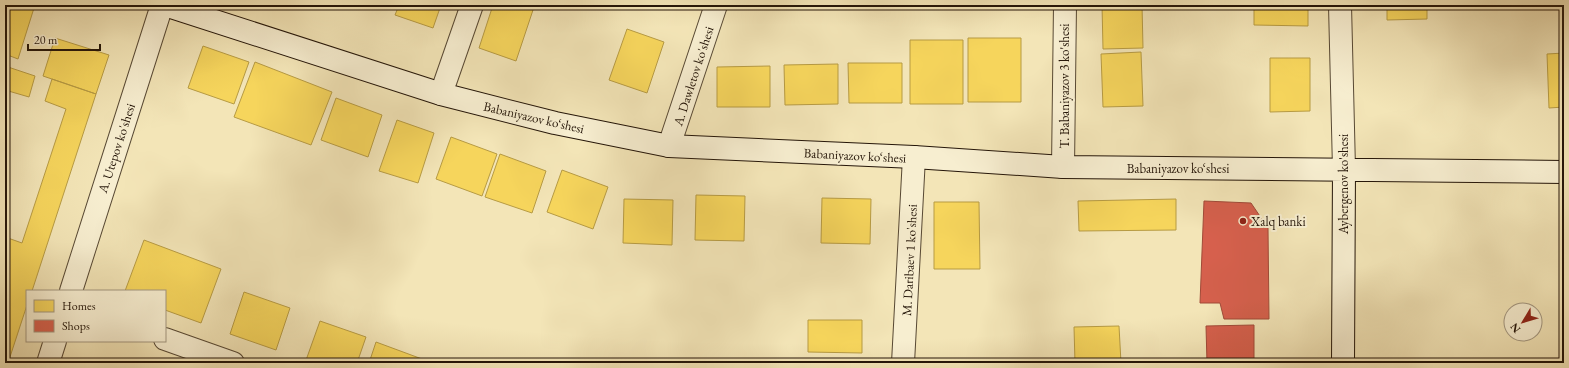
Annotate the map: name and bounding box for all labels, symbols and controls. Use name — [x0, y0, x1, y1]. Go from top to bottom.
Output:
street label: A. Dawletov ko'shesi — [669, 24, 718, 129]
street label: T. Babaniyazov 3 ko'shesi — [1056, 24, 1073, 149]
scale bar — [28, 26, 100, 52]
text: 20 m — [34, 32, 58, 48]
street label: Babaniyazov ko‘shesi — [482, 98, 586, 137]
street label: A. Utepov ko'shesi — [94, 101, 139, 196]
street label: Aybergenov ko'shesi — [1335, 134, 1352, 235]
street label: Babaniyazov ko‘shesi — [803, 144, 907, 167]
street label: Babaniyazov ko‘shesi — [1127, 160, 1229, 177]
street label: M. Daribaev 1 ko'shesi — [898, 204, 921, 316]
place label: Xalq banki — [1250, 213, 1306, 230]
marker: Xalq banki — [1238, 216, 1248, 226]
legend — [26, 290, 166, 342]
text: Homes — [62, 298, 96, 314]
north arrow — [1503, 302, 1543, 342]
text: Shops — [62, 318, 90, 334]
text: N — [1507, 320, 1523, 336]

